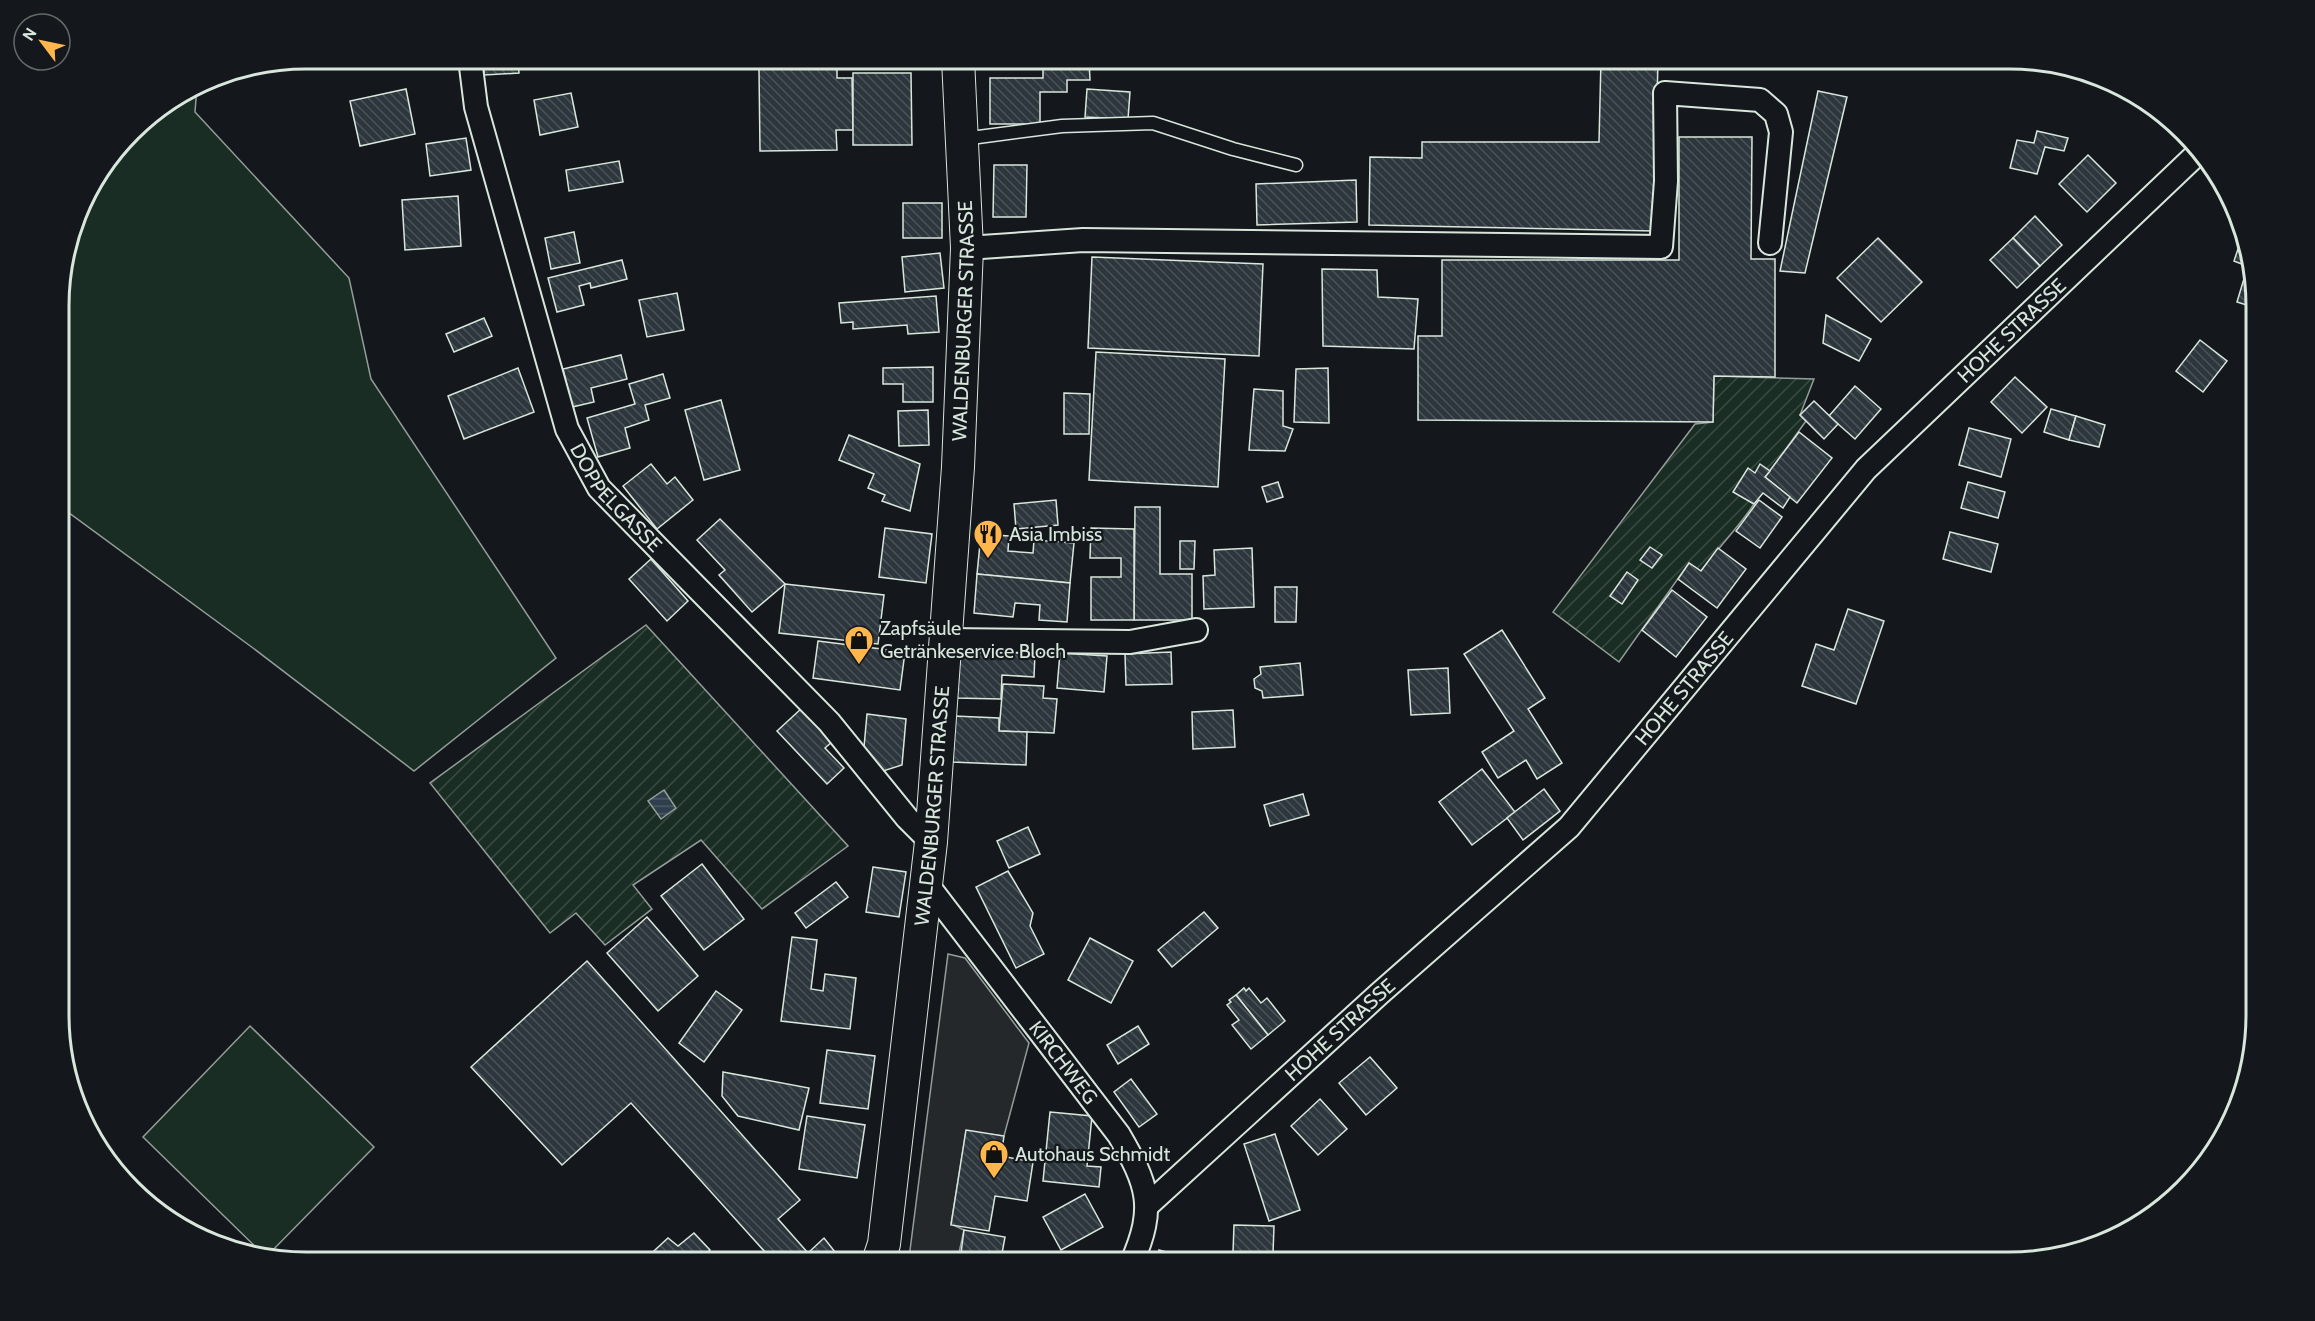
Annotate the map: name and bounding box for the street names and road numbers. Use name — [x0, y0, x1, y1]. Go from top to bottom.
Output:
street label: WALDENBURGER STRASSE — [947, 200, 979, 442]
street label: HOHE STRASSE — [1952, 273, 2071, 388]
street label: DOPPELGASSE — [565, 439, 667, 557]
street label: HOHE STRASSE — [1630, 627, 1738, 750]
street label: WALDENBURGER STRASSE — [909, 685, 954, 927]
street label: HOHE STRASSE — [1280, 974, 1400, 1086]
street label: KIRCHWEG — [1024, 1016, 1103, 1109]

